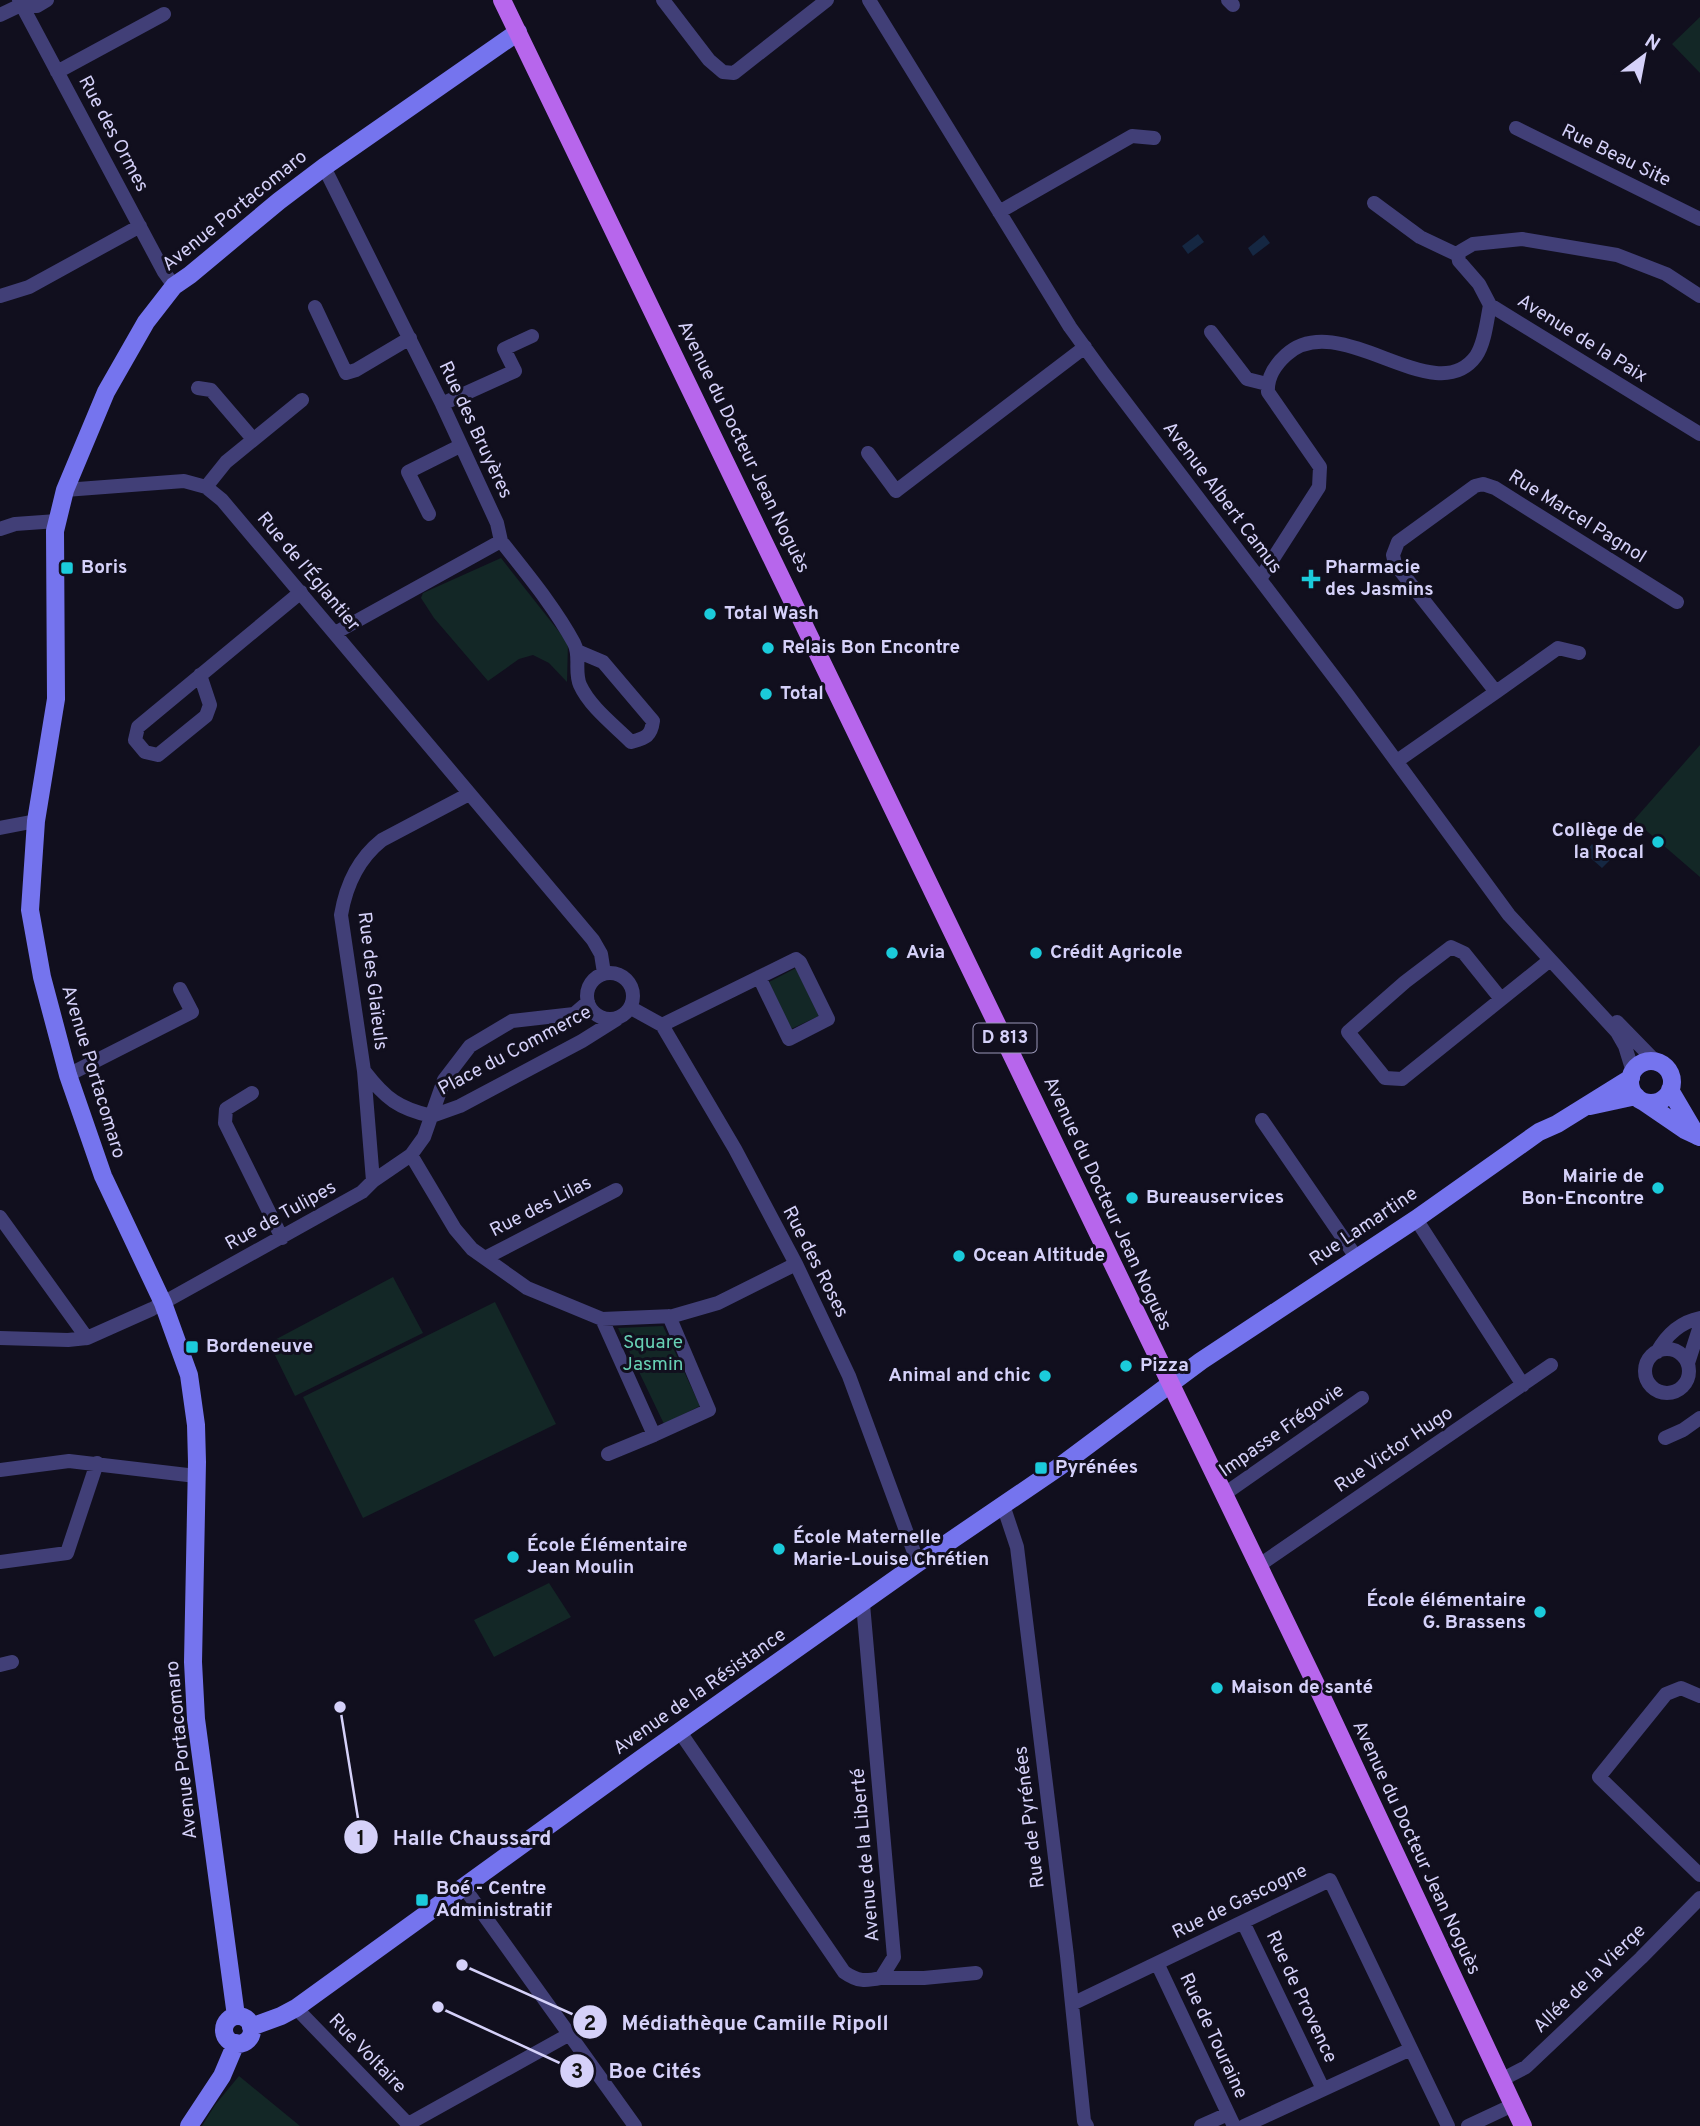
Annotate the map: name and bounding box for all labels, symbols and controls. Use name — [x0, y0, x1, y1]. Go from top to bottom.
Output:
north arrow — [1609, 21, 1679, 91]
text: N — [1640, 29, 1664, 57]
street label: Rue des Ormes — [72, 72, 154, 196]
street label: Rue Beau Site — [1557, 119, 1675, 193]
street label: Avenue Portacomaro — [158, 145, 312, 277]
street label: Avenue de la Paix — [1512, 289, 1652, 389]
street label: Avenue du Docteur Jean Noguès — [671, 317, 815, 577]
street label: Rue des Bruyères — [433, 358, 517, 502]
street label: Avenue Albert Camus — [1157, 417, 1287, 579]
street label: Rue Marcel Pagnol — [1504, 465, 1650, 569]
street label: Rue de l'Églantier — [251, 507, 366, 637]
place label: Boris — [81, 556, 127, 580]
place label: Pharmacie des Jasmins — [1325, 556, 1434, 602]
marker: Boris — [59, 560, 75, 576]
marker: Pharmacie des Jasmins — [1303, 571, 1319, 587]
place label: Total Wash — [724, 602, 819, 626]
marker: Total Wash — [702, 606, 718, 622]
place label: Relais Bon Encontre — [782, 636, 960, 660]
marker: Relais Bon Encontre — [760, 640, 776, 656]
place label: Total — [780, 682, 824, 706]
marker: Total — [758, 686, 774, 702]
place label: Collège de la Rocal — [1552, 819, 1644, 865]
marker: Collège de la Rocal — [1650, 834, 1666, 850]
street label: Rue des Glaïeuls — [352, 910, 392, 1052]
place label: Avia — [906, 941, 945, 965]
place label: Crédit Agricole — [1050, 941, 1183, 965]
marker: Avia — [884, 945, 900, 961]
marker: Crédit Agricole — [1028, 945, 1044, 961]
street label: Avenue Portacomaro — [55, 983, 131, 1161]
street label: Place du Commerce — [434, 1000, 596, 1102]
road number: D 813 — [974, 1023, 1036, 1052]
street label: Avenue du Docteur Jean Noguès — [1037, 1073, 1177, 1335]
place label: Mairie de Bon-Encontre — [1522, 1165, 1644, 1211]
street label: Rue des Lilas — [486, 1171, 596, 1243]
street label: Rue de Tulipes — [221, 1176, 341, 1256]
marker: Mairie de Bon-Encontre — [1650, 1180, 1666, 1196]
street label: Rue Lamartine — [1305, 1182, 1423, 1272]
place label: Bureauservices — [1146, 1186, 1284, 1210]
marker: Bureauservices — [1124, 1190, 1140, 1206]
street label: Rue des Roses — [777, 1202, 853, 1322]
place label: Ocean Altitude — [973, 1244, 1105, 1268]
marker: Ocean Altitude — [951, 1248, 967, 1264]
park label: Square Jasmin — [623, 1331, 683, 1377]
place label: Bordeneuve — [206, 1335, 313, 1359]
marker: Bordeneuve — [184, 1339, 200, 1355]
place label: Pizza — [1140, 1354, 1189, 1378]
marker: Pizza — [1118, 1358, 1134, 1374]
place label: Animal and chic — [888, 1364, 1031, 1388]
marker: Animal and chic — [1037, 1368, 1053, 1384]
street label: Impasse Frégovie — [1215, 1379, 1349, 1483]
street label: Rue Victor Hugo — [1330, 1402, 1458, 1498]
place label: Pyrénées — [1055, 1456, 1138, 1480]
marker: Pyrénées — [1033, 1460, 1049, 1476]
place label: École Maternelle Marie-Louise Chrétien — [793, 1525, 989, 1572]
place label: École Élémentaire Jean Moulin — [527, 1533, 688, 1580]
marker: École Maternelle Marie-Louise Chrétien — [771, 1541, 787, 1557]
marker: École Élémentaire Jean Moulin — [505, 1549, 521, 1565]
place label: École élémentaire G. Brassens — [1367, 1588, 1526, 1635]
marker: École élémentaire G. Brassens — [1532, 1604, 1548, 1620]
street label: Avenue de la Résistance — [609, 1623, 791, 1761]
street label: Avenue Portacomaro — [161, 1659, 203, 1841]
place label: Maison de santé — [1231, 1676, 1373, 1700]
marker: Maison de santé — [1209, 1680, 1225, 1696]
street label: Avenue du Docteur Jean Noguès — [1346, 1717, 1486, 1979]
street label: Rue de Pyrénées — [1009, 1745, 1051, 1889]
street label: Avenue de la Liberté — [846, 1767, 886, 1943]
callout: Halle Chaussard — [344, 1816, 566, 1858]
text: 1 — [357, 1826, 365, 1853]
text: Halle Chaussard — [393, 1826, 551, 1853]
street label: Rue de Gascogne — [1169, 1859, 1311, 1945]
place label: Boé - Centre Administratif — [436, 1877, 552, 1923]
marker: Boé - Centre Administratif — [414, 1892, 430, 1908]
street label: Allée de la Vierge — [1529, 1919, 1651, 2039]
street label: Rue de Provence — [1260, 1927, 1342, 2067]
street label: Rue de Touraine — [1173, 1969, 1253, 2103]
callout: Médiathèque Camille Ripoll — [573, 2001, 903, 2043]
street label: Rue Voltaire — [323, 2009, 411, 2099]
text: 2 — [584, 2011, 596, 2038]
text: Médiathèque Camille Ripoll — [621, 2011, 889, 2038]
callout: Boe Cités — [560, 2050, 716, 2092]
text: 3 — [571, 2059, 583, 2086]
text: Boe Cités — [608, 2059, 702, 2086]

